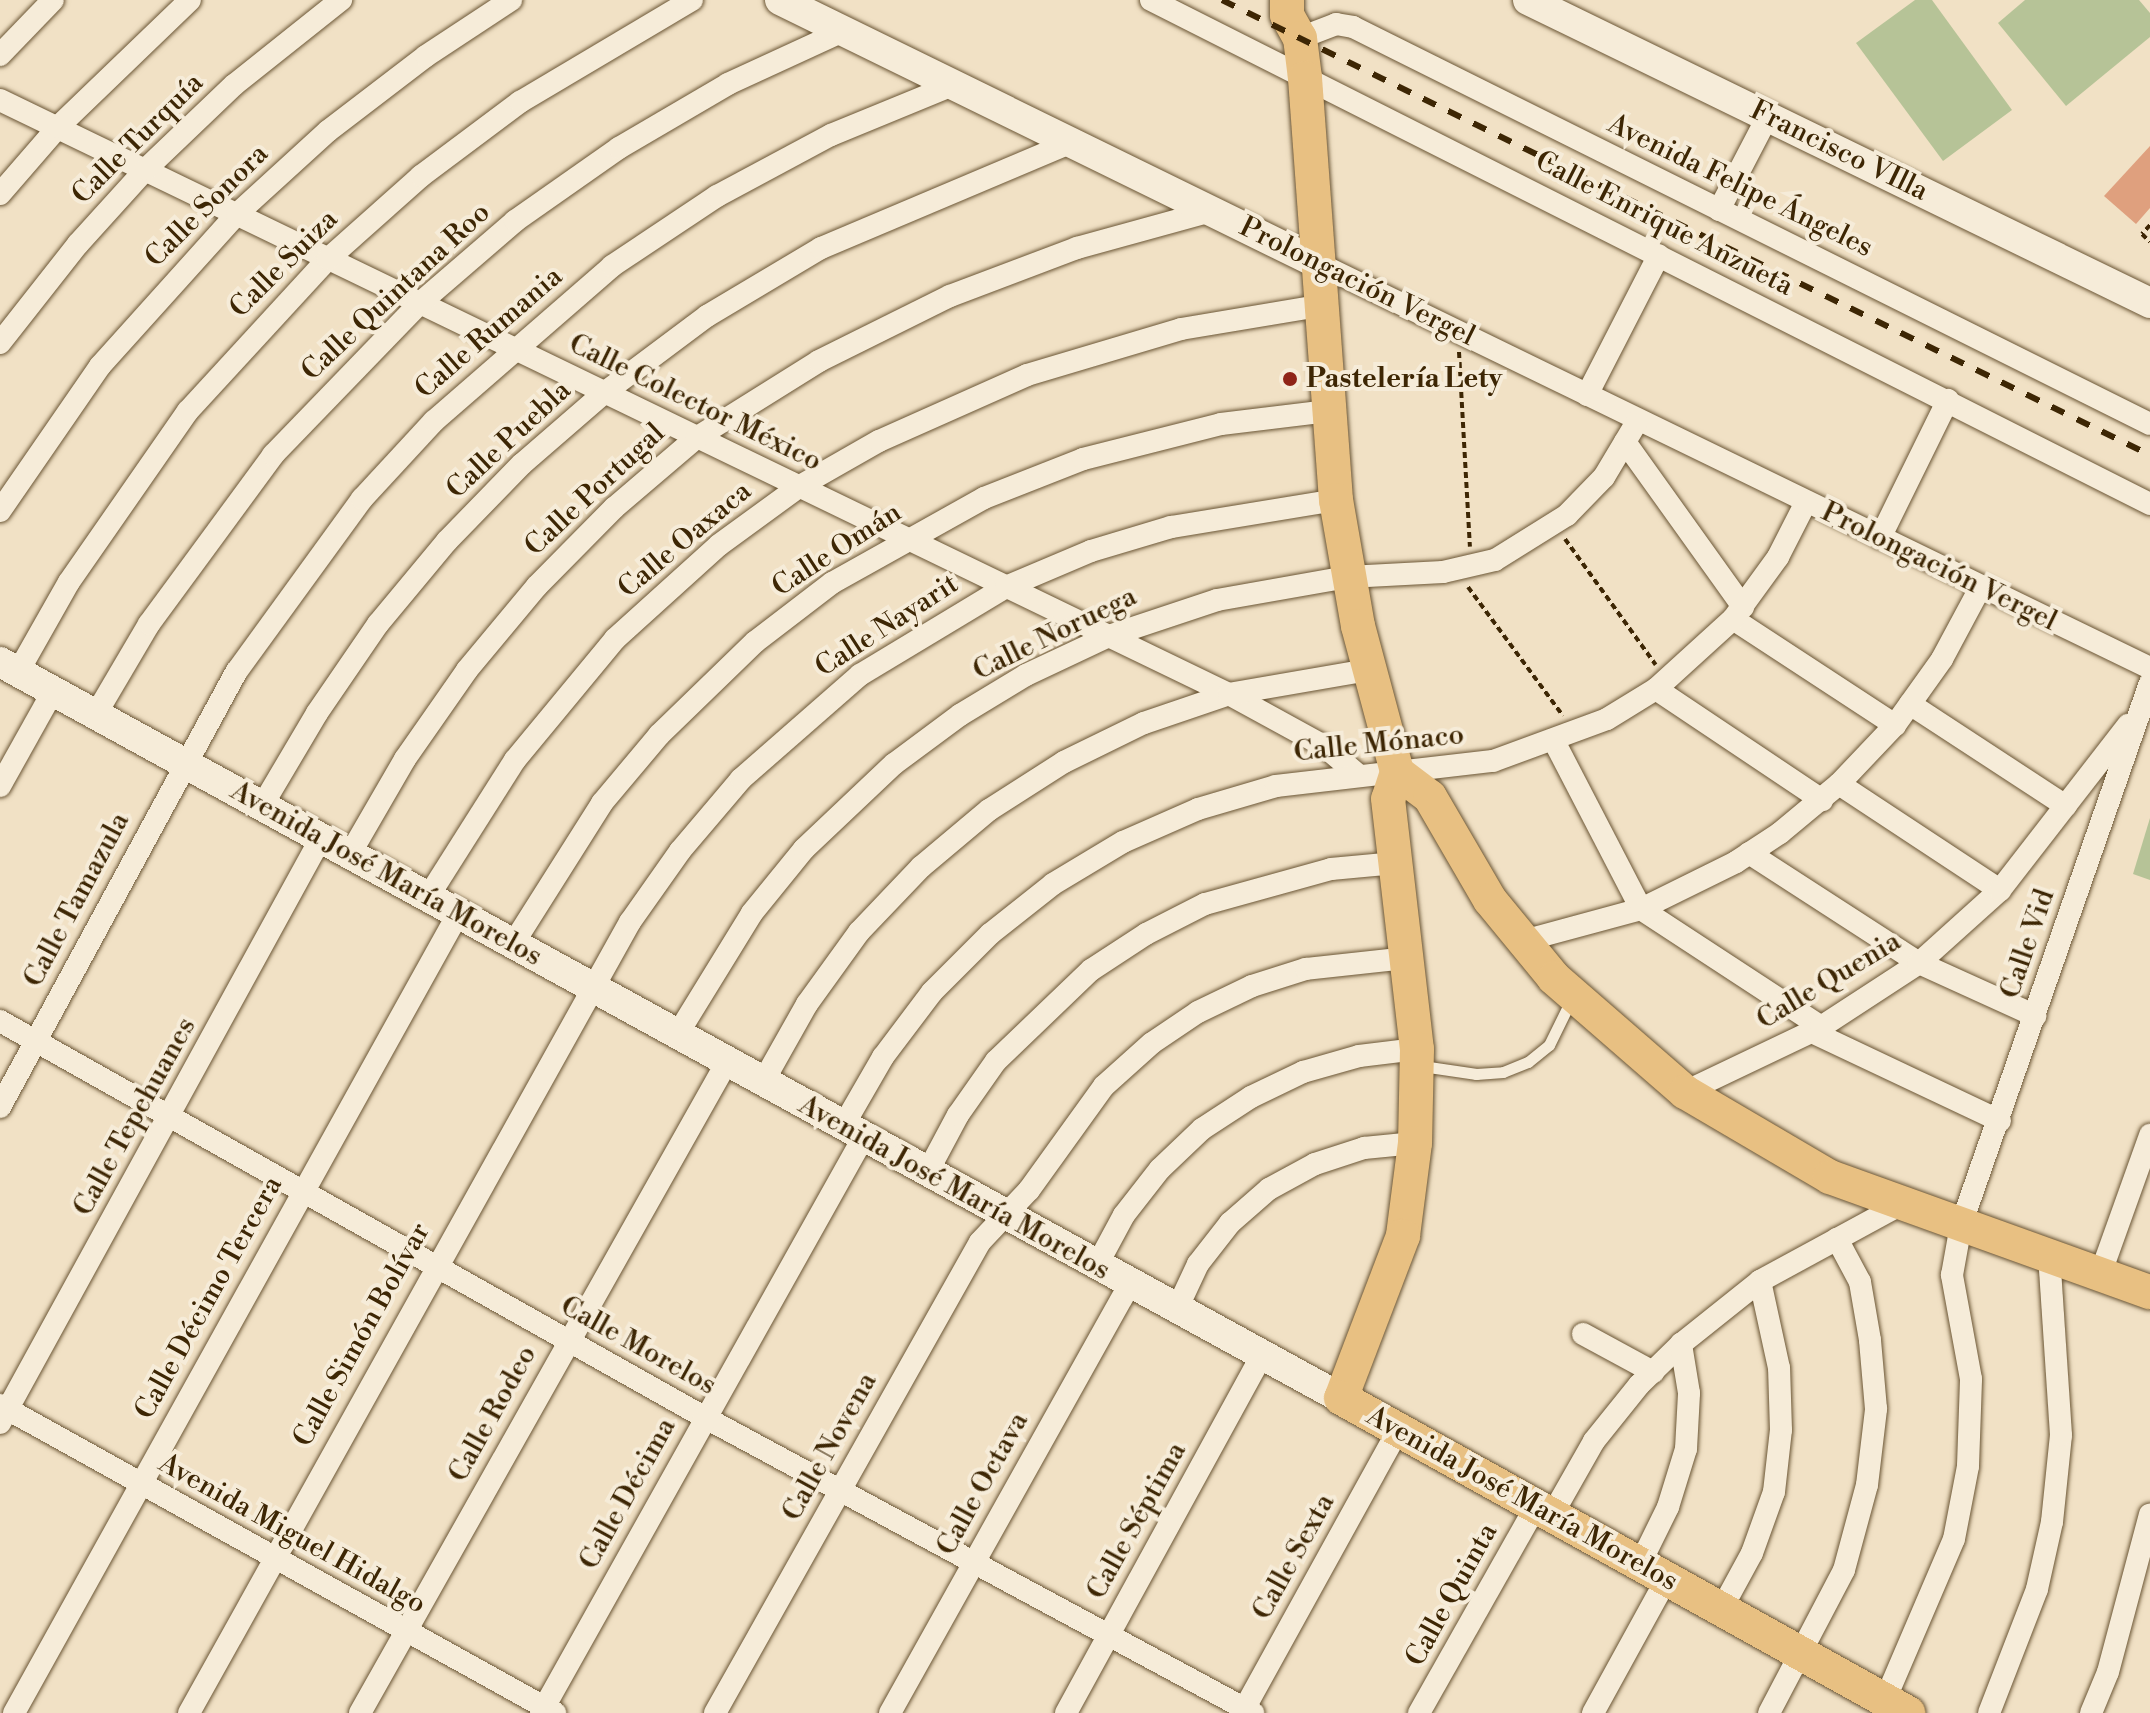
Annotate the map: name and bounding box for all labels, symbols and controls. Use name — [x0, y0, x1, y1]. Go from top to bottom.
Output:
street label: Calle Turquía — [65, 66, 211, 212]
street label: Francisco VIlla — [1745, 93, 1933, 209]
street label: Avenida Felipe Ángeles — [1602, 107, 1878, 265]
street label: Calle Sonora — [138, 137, 276, 275]
street label: Calle Enrique Anzueta — [1529, 144, 1799, 304]
street label: Calle Quintana Roo — [295, 196, 497, 388]
street label: Calle Suiza — [223, 203, 345, 325]
street label: Prolongación Vergel — [1234, 210, 1480, 354]
street label: Calle Rumania — [409, 260, 569, 406]
street label: Calle Colector México — [563, 327, 827, 479]
place label: Pastelería Lety — [1306, 362, 1502, 396]
marker: Pastelería Lety — [1281, 370, 1299, 388]
street label: Calle Puebla — [440, 374, 578, 506]
street label: Calle Portugal — [518, 417, 672, 563]
street label: Calle Oaxaca — [612, 475, 758, 605]
street label: Prolongación Vergel — [1816, 495, 2062, 639]
street label: Calle Omán — [766, 496, 908, 604]
street label: Calle Nayarit — [809, 567, 965, 685]
street label: Calle Noruega — [968, 580, 1142, 688]
street label: Calle Mónaco — [1292, 718, 1466, 770]
street label: Avenida José María Morelos — [224, 774, 548, 974]
street label: Calle Tamazula — [17, 807, 137, 993]
street label: Calle Vid — [1994, 885, 2062, 1003]
street label: Calle Quenia — [1751, 925, 1907, 1037]
street label: Calle Tepehuanes — [67, 1012, 203, 1222]
street label: Avenida José María Morelos — [792, 1088, 1116, 1288]
street label: Calle Décimo Tercera — [128, 1171, 290, 1425]
street label: Calle Simón Bolívar — [286, 1217, 438, 1453]
street label: Calle Morelos — [554, 1289, 722, 1403]
street label: Calle Rodeo — [442, 1340, 544, 1488]
street label: Calle Novena — [776, 1367, 884, 1527]
street label: Avenida José María Morelos — [1360, 1399, 1684, 1599]
street label: Calle Octava — [930, 1407, 1036, 1561]
street label: Calle Décima — [573, 1412, 683, 1576]
street label: Calle Séptima — [1080, 1437, 1194, 1605]
street label: Avenida Miguel Hidalgo — [153, 1447, 431, 1621]
street label: Calle Sexta — [1246, 1488, 1342, 1626]
street label: Calle Quinta — [1399, 1518, 1505, 1672]

